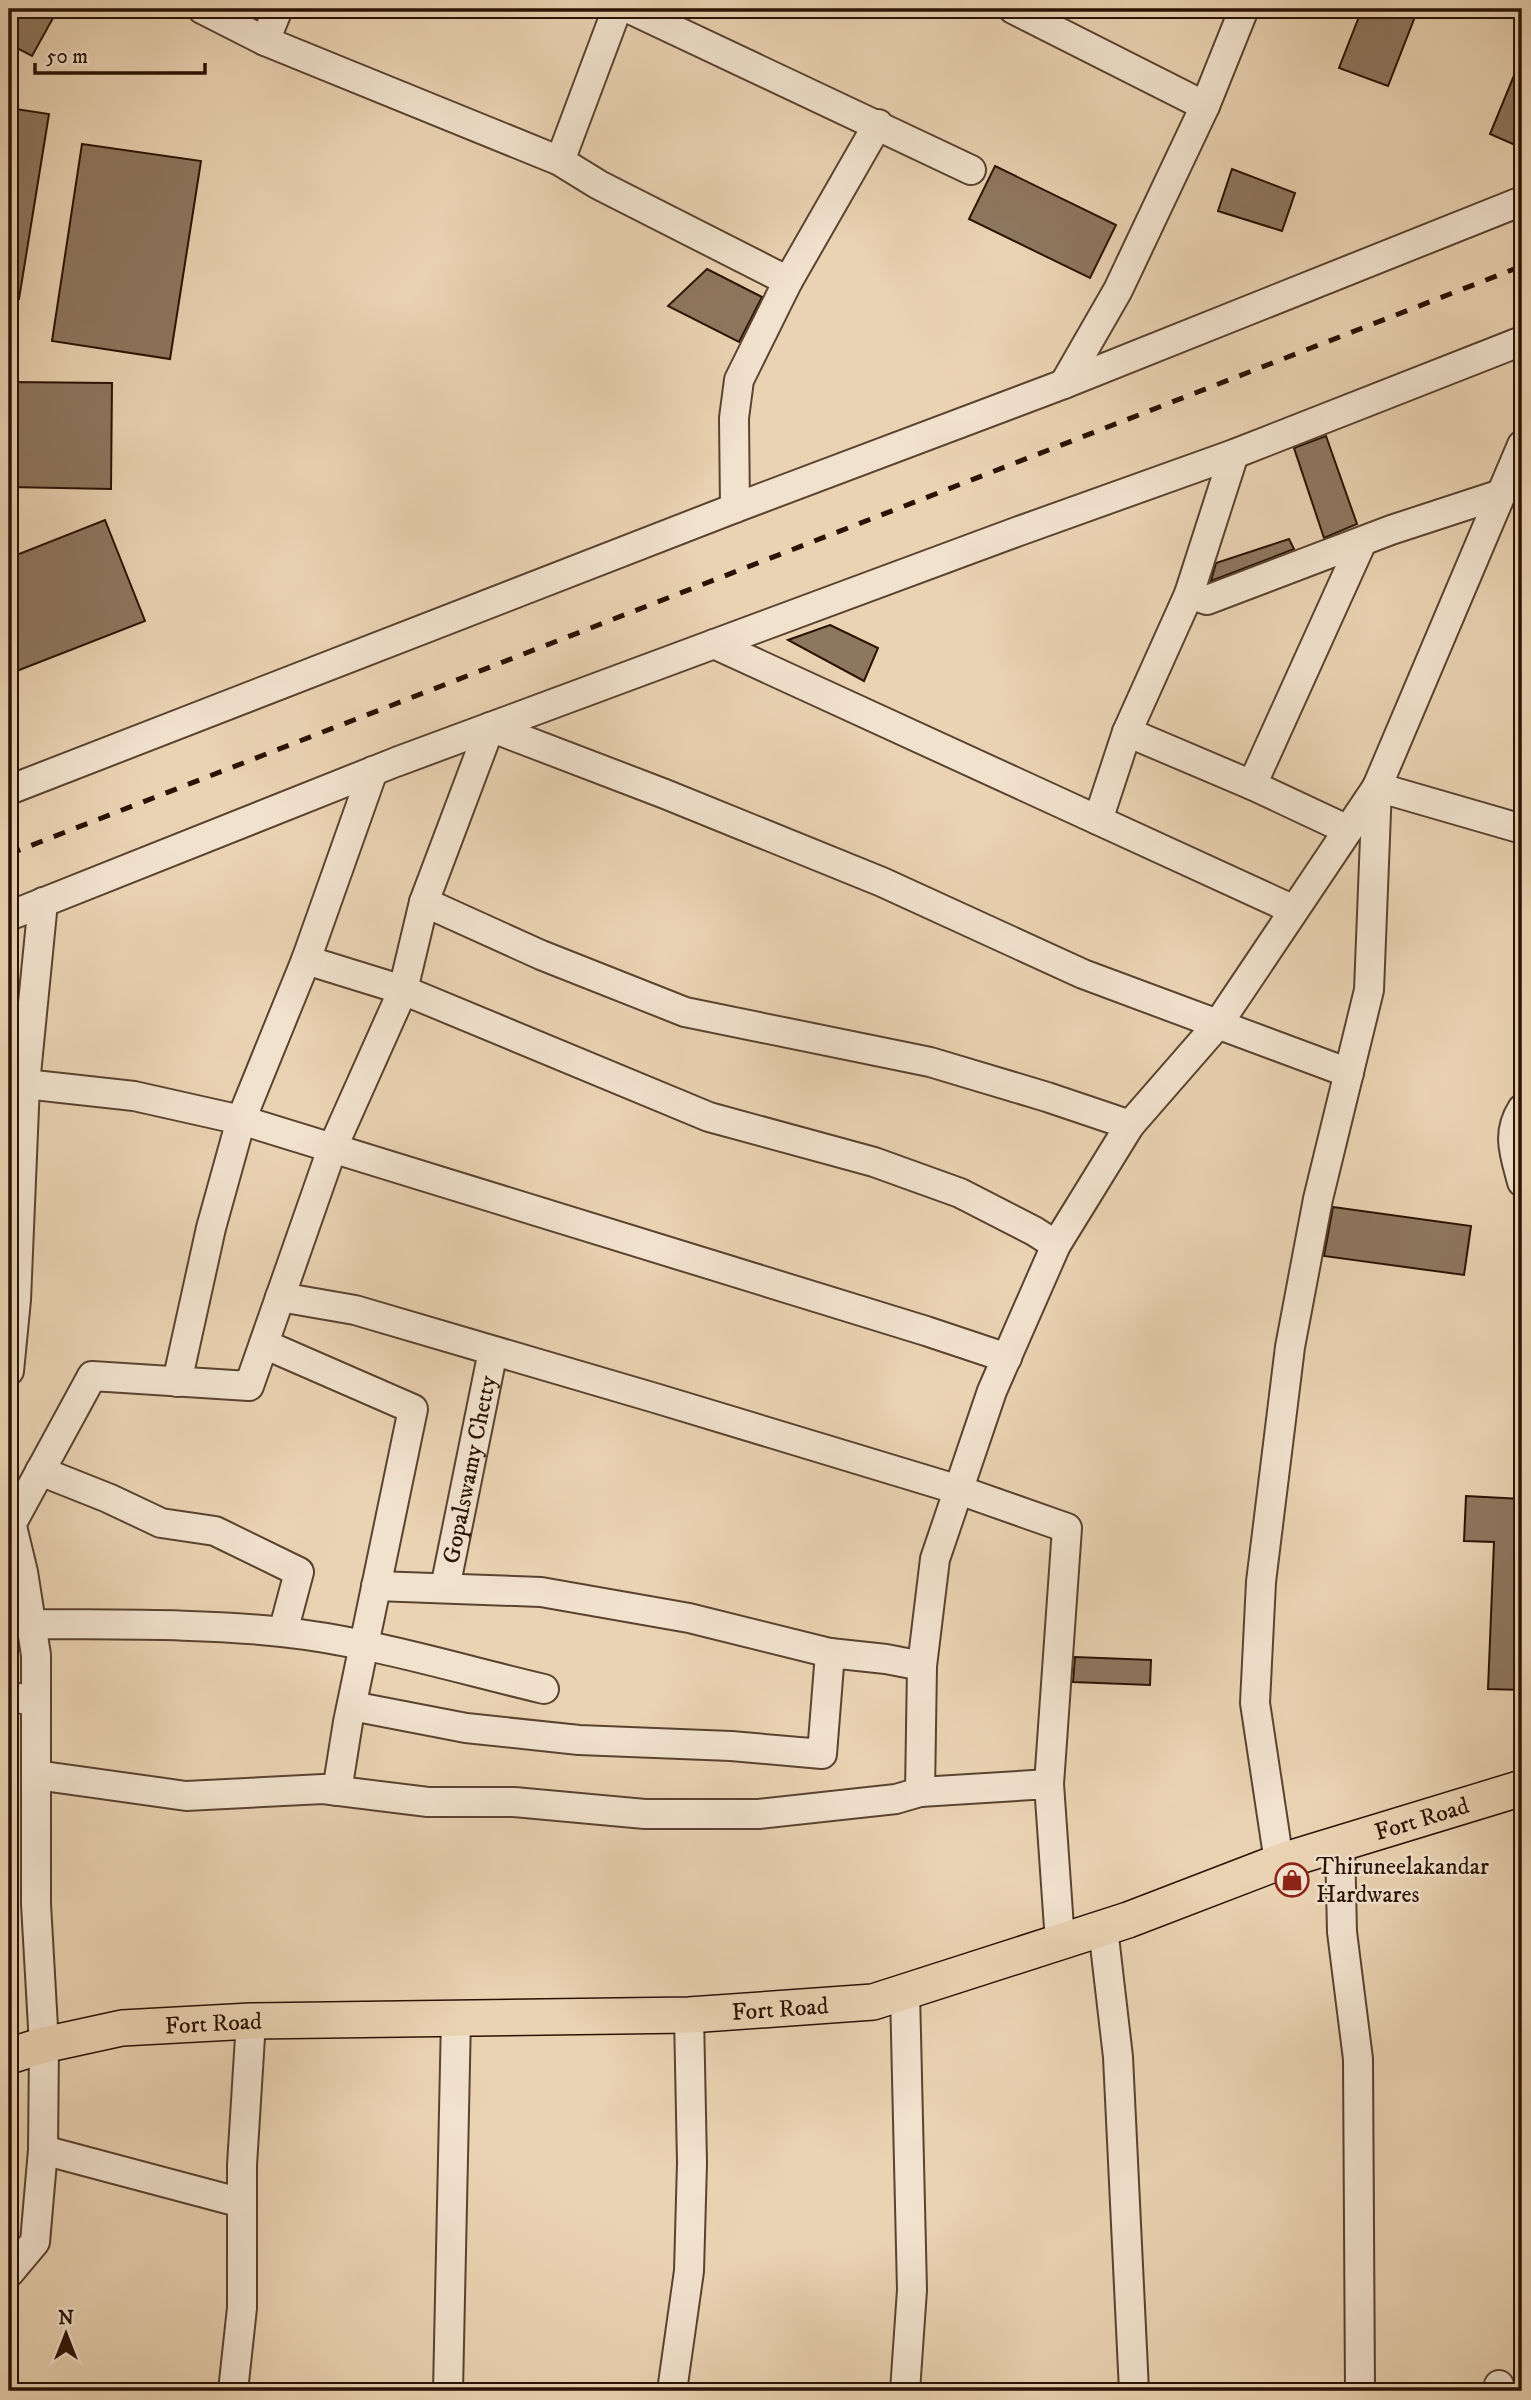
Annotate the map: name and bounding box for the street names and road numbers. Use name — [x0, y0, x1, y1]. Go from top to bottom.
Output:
street label: Gopalswamy Chetty — [436, 1372, 504, 1566]
street label: Fort Road — [1371, 1791, 1473, 1848]
street label: Fort Road — [731, 1991, 830, 2028]
street label: Fort Road — [164, 2007, 262, 2042]

